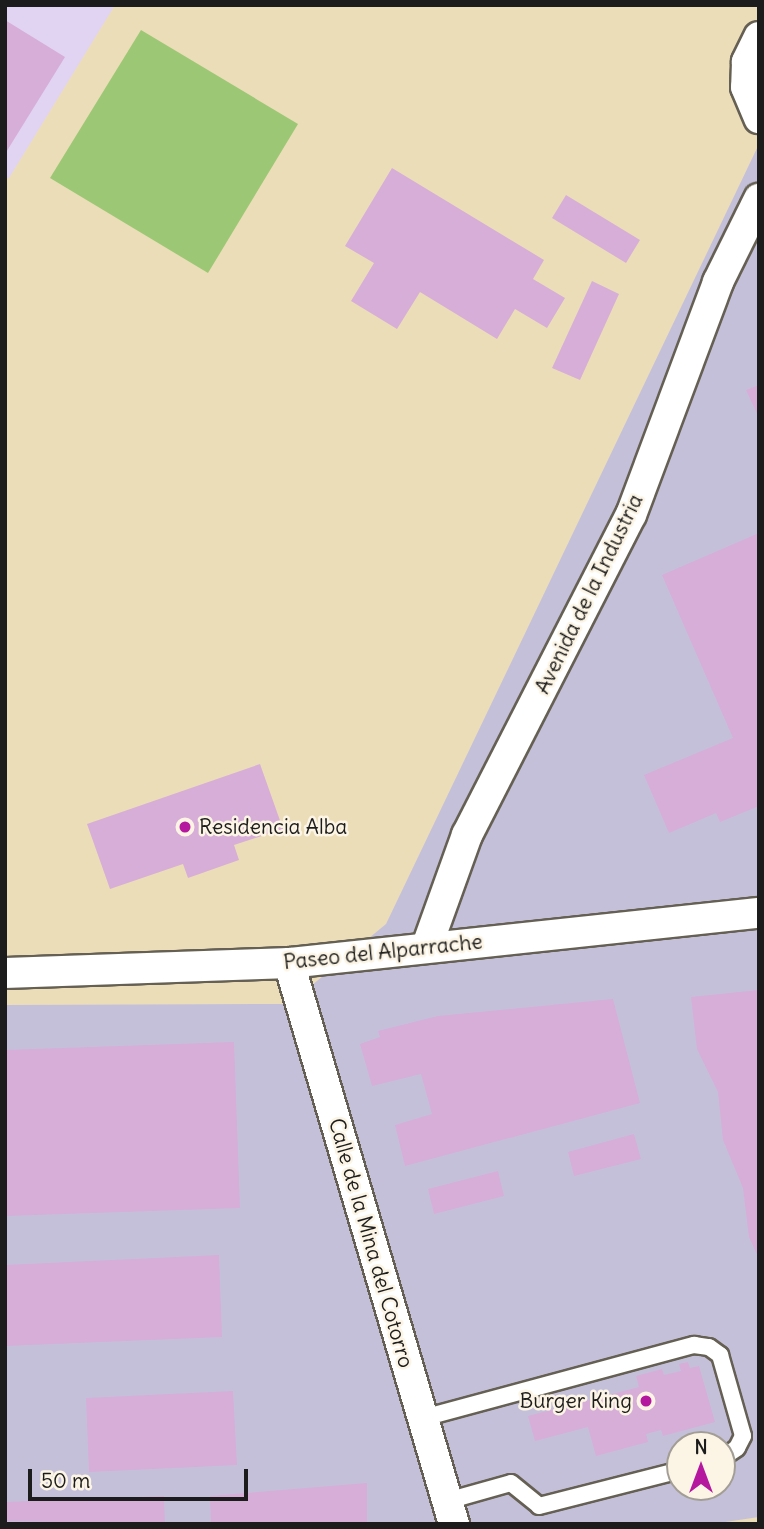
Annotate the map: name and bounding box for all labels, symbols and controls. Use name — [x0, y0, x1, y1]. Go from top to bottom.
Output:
street label: Avenida de la Industria — [530, 490, 648, 698]
place label: Residencia Alba — [199, 814, 347, 840]
marker: Residencia Alba — [177, 819, 193, 835]
street label: Paseo del Alparrache — [282, 929, 484, 975]
street label: Calle de la Mina del Cotorro — [323, 1115, 419, 1371]
place label: Burger King — [519, 1388, 632, 1414]
marker: Burger King — [638, 1393, 654, 1409]
north arrow — [666, 1431, 736, 1501]
text: N — [694, 1435, 708, 1459]
scale bar — [32, 1456, 252, 1500]
text: 50 m — [41, 1467, 90, 1494]

